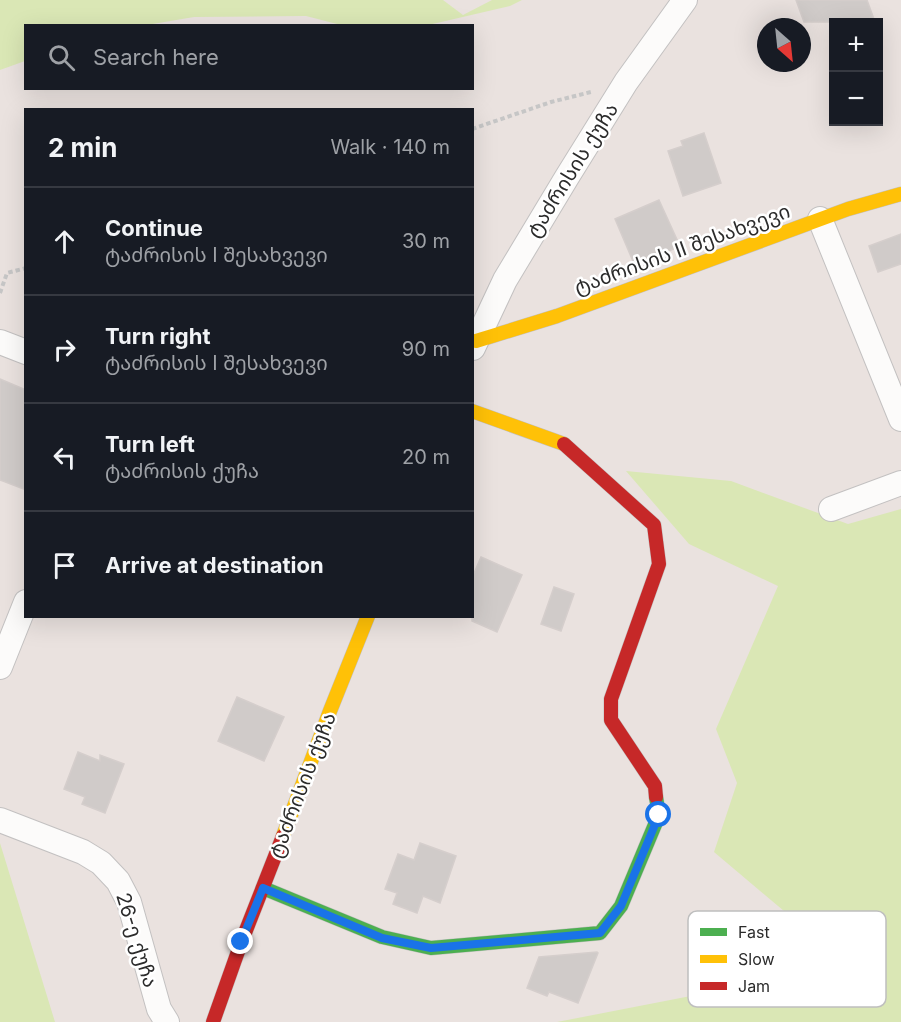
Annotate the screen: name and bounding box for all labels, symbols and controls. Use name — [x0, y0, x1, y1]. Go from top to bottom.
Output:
north arrow — [757, 18, 811, 72]
map controls — [829, 18, 883, 126]
button: + — [829, 18, 883, 72]
search box — [24, 24, 474, 90]
icon: search — [45, 41, 78, 74]
text: Search here — [93, 44, 219, 70]
button: − — [829, 72, 883, 126]
street label: ტაძრისის ქუჩა — [521, 98, 623, 242]
text: 2 min — [48, 132, 118, 163]
text: Walk · 140 m — [330, 135, 450, 159]
street label: ტაძრისის II შესახვევი — [571, 199, 793, 299]
text: Continue — [105, 215, 203, 241]
icon: ahead — [48, 225, 81, 258]
text: 30 m — [402, 229, 450, 253]
text: ტაძრისის I შესახვევი — [105, 243, 328, 267]
text: Turn right — [105, 323, 211, 349]
icon: right — [48, 333, 81, 366]
text: 90 m — [402, 337, 450, 361]
text: ტაძრისის I შესახვევი — [105, 351, 328, 375]
text: Turn left — [105, 431, 195, 457]
icon: left — [48, 441, 81, 474]
text: 20 m — [402, 445, 450, 469]
text: ტაძრისის ქუჩა — [105, 459, 259, 483]
icon: arrive — [48, 549, 81, 582]
text: Arrive at destination — [105, 552, 324, 578]
street label: ტაძრისის ქუჩა — [263, 709, 341, 861]
route start — [645, 801, 671, 827]
street label: 26-ე ქუჩა — [111, 890, 163, 990]
legend — [688, 911, 886, 1007]
text: Fast — [738, 922, 770, 942]
route end — [227, 928, 253, 954]
text: Slow — [738, 949, 775, 969]
text: Jam — [738, 976, 770, 996]

